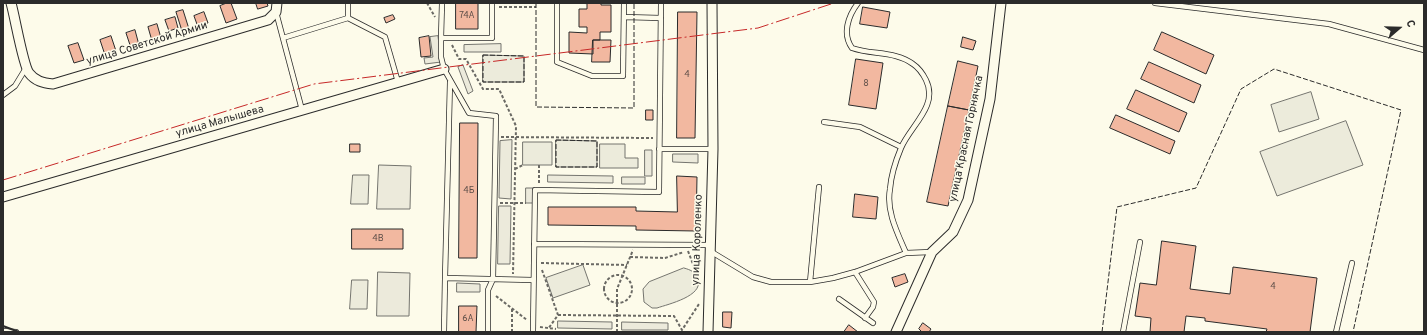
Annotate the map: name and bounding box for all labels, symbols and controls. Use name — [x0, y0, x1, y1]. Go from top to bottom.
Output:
north arrow — [1379, 8, 1419, 48]
house number: 74А — [459, 11, 475, 21]
text: С — [1402, 18, 1418, 30]
street label: улица Советской Армии — [85, 19, 209, 69]
house number: 4 — [684, 70, 690, 80]
street label: улица Красная Горнячка — [947, 74, 987, 204]
house number: 8 — [863, 79, 869, 89]
street label: улица Малышева — [174, 103, 266, 141]
house number: 4Б — [463, 186, 475, 196]
street label: улица Короленко — [690, 194, 706, 286]
house number: 4В — [372, 234, 384, 244]
house number: 4 — [1270, 282, 1276, 292]
house number: 6А — [462, 314, 474, 324]

